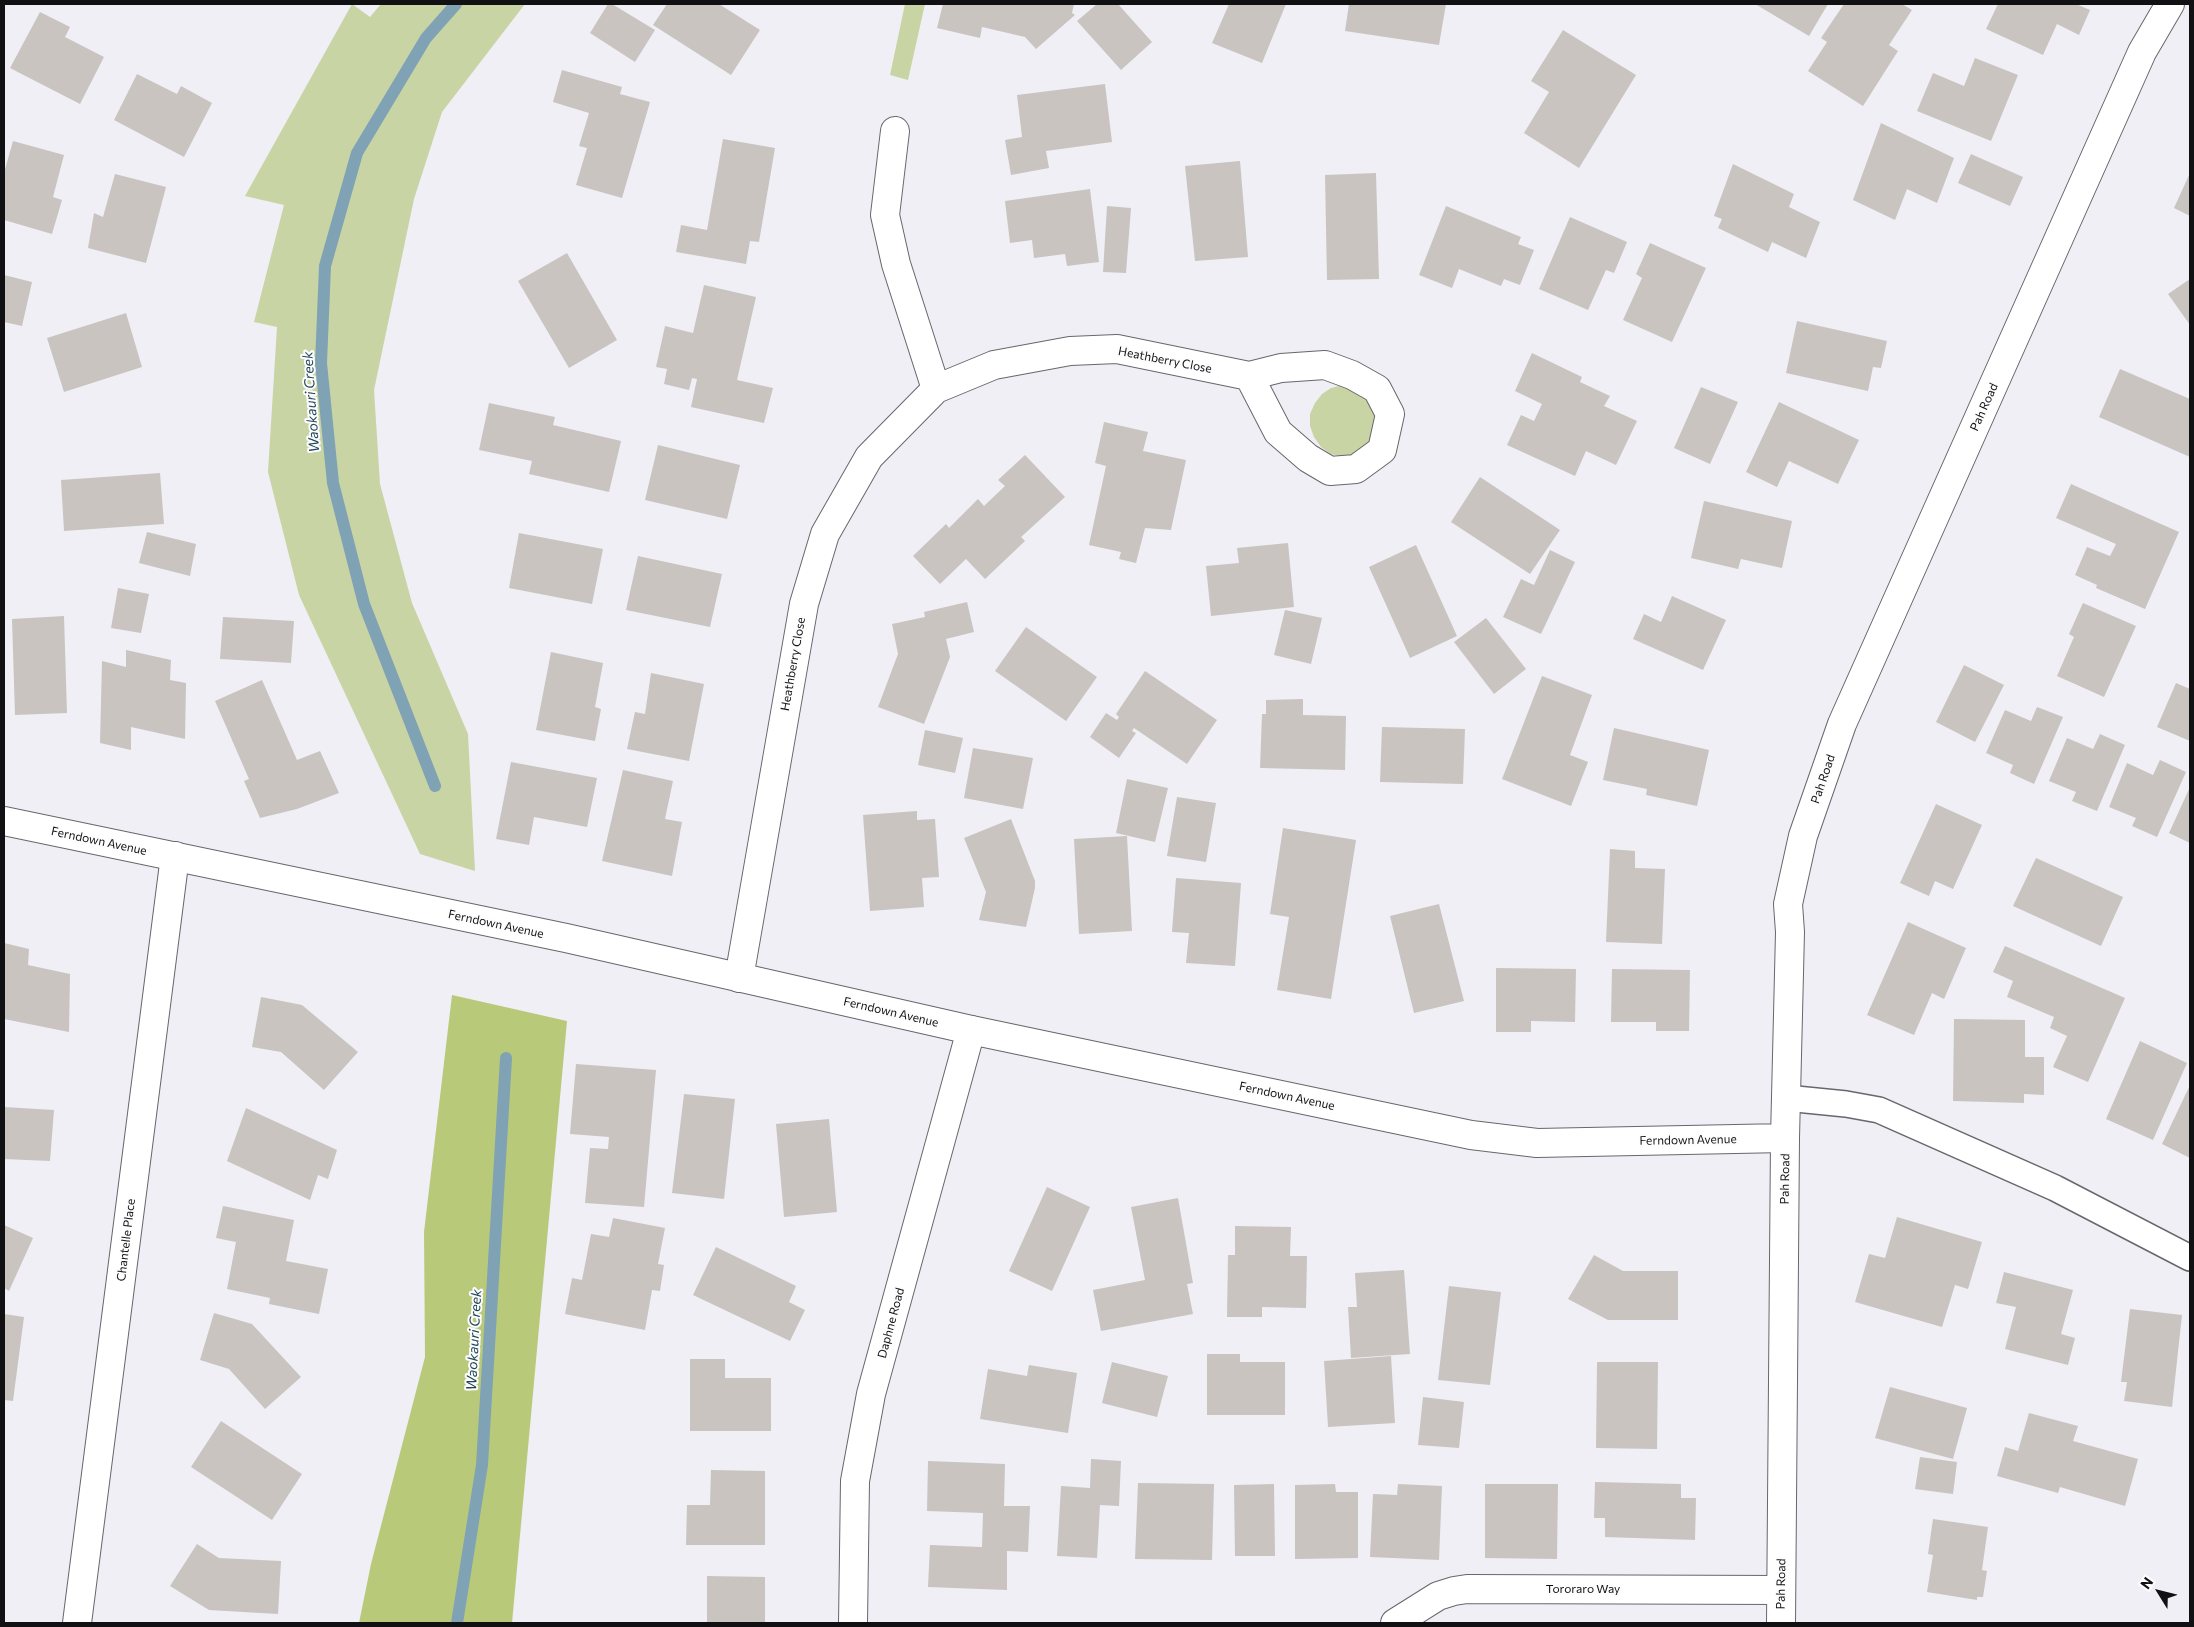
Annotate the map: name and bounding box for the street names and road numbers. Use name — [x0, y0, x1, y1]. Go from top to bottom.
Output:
street label: Heathberry Close — [1117, 344, 1213, 376]
street label: Pah Road — [1967, 381, 2001, 433]
street label: Heathberry Close — [778, 616, 808, 712]
street label: Pah Road — [1808, 753, 1838, 805]
street label: Ferndown Avenue — [50, 824, 148, 858]
street label: Ferndown Avenue — [447, 907, 545, 941]
street label: Ferndown Avenue — [842, 994, 940, 1030]
street label: Ferndown Avenue — [1238, 1079, 1336, 1113]
street label: Ferndown Avenue — [1639, 1132, 1737, 1148]
street label: Pah Road — [1777, 1153, 1793, 1205]
street label: Chantelle Place — [114, 1198, 138, 1282]
street label: Daphne Road — [875, 1286, 907, 1360]
street label: Pah Road — [1773, 1558, 1789, 1610]
street label: Tororaro Way — [1546, 1582, 1620, 1596]

